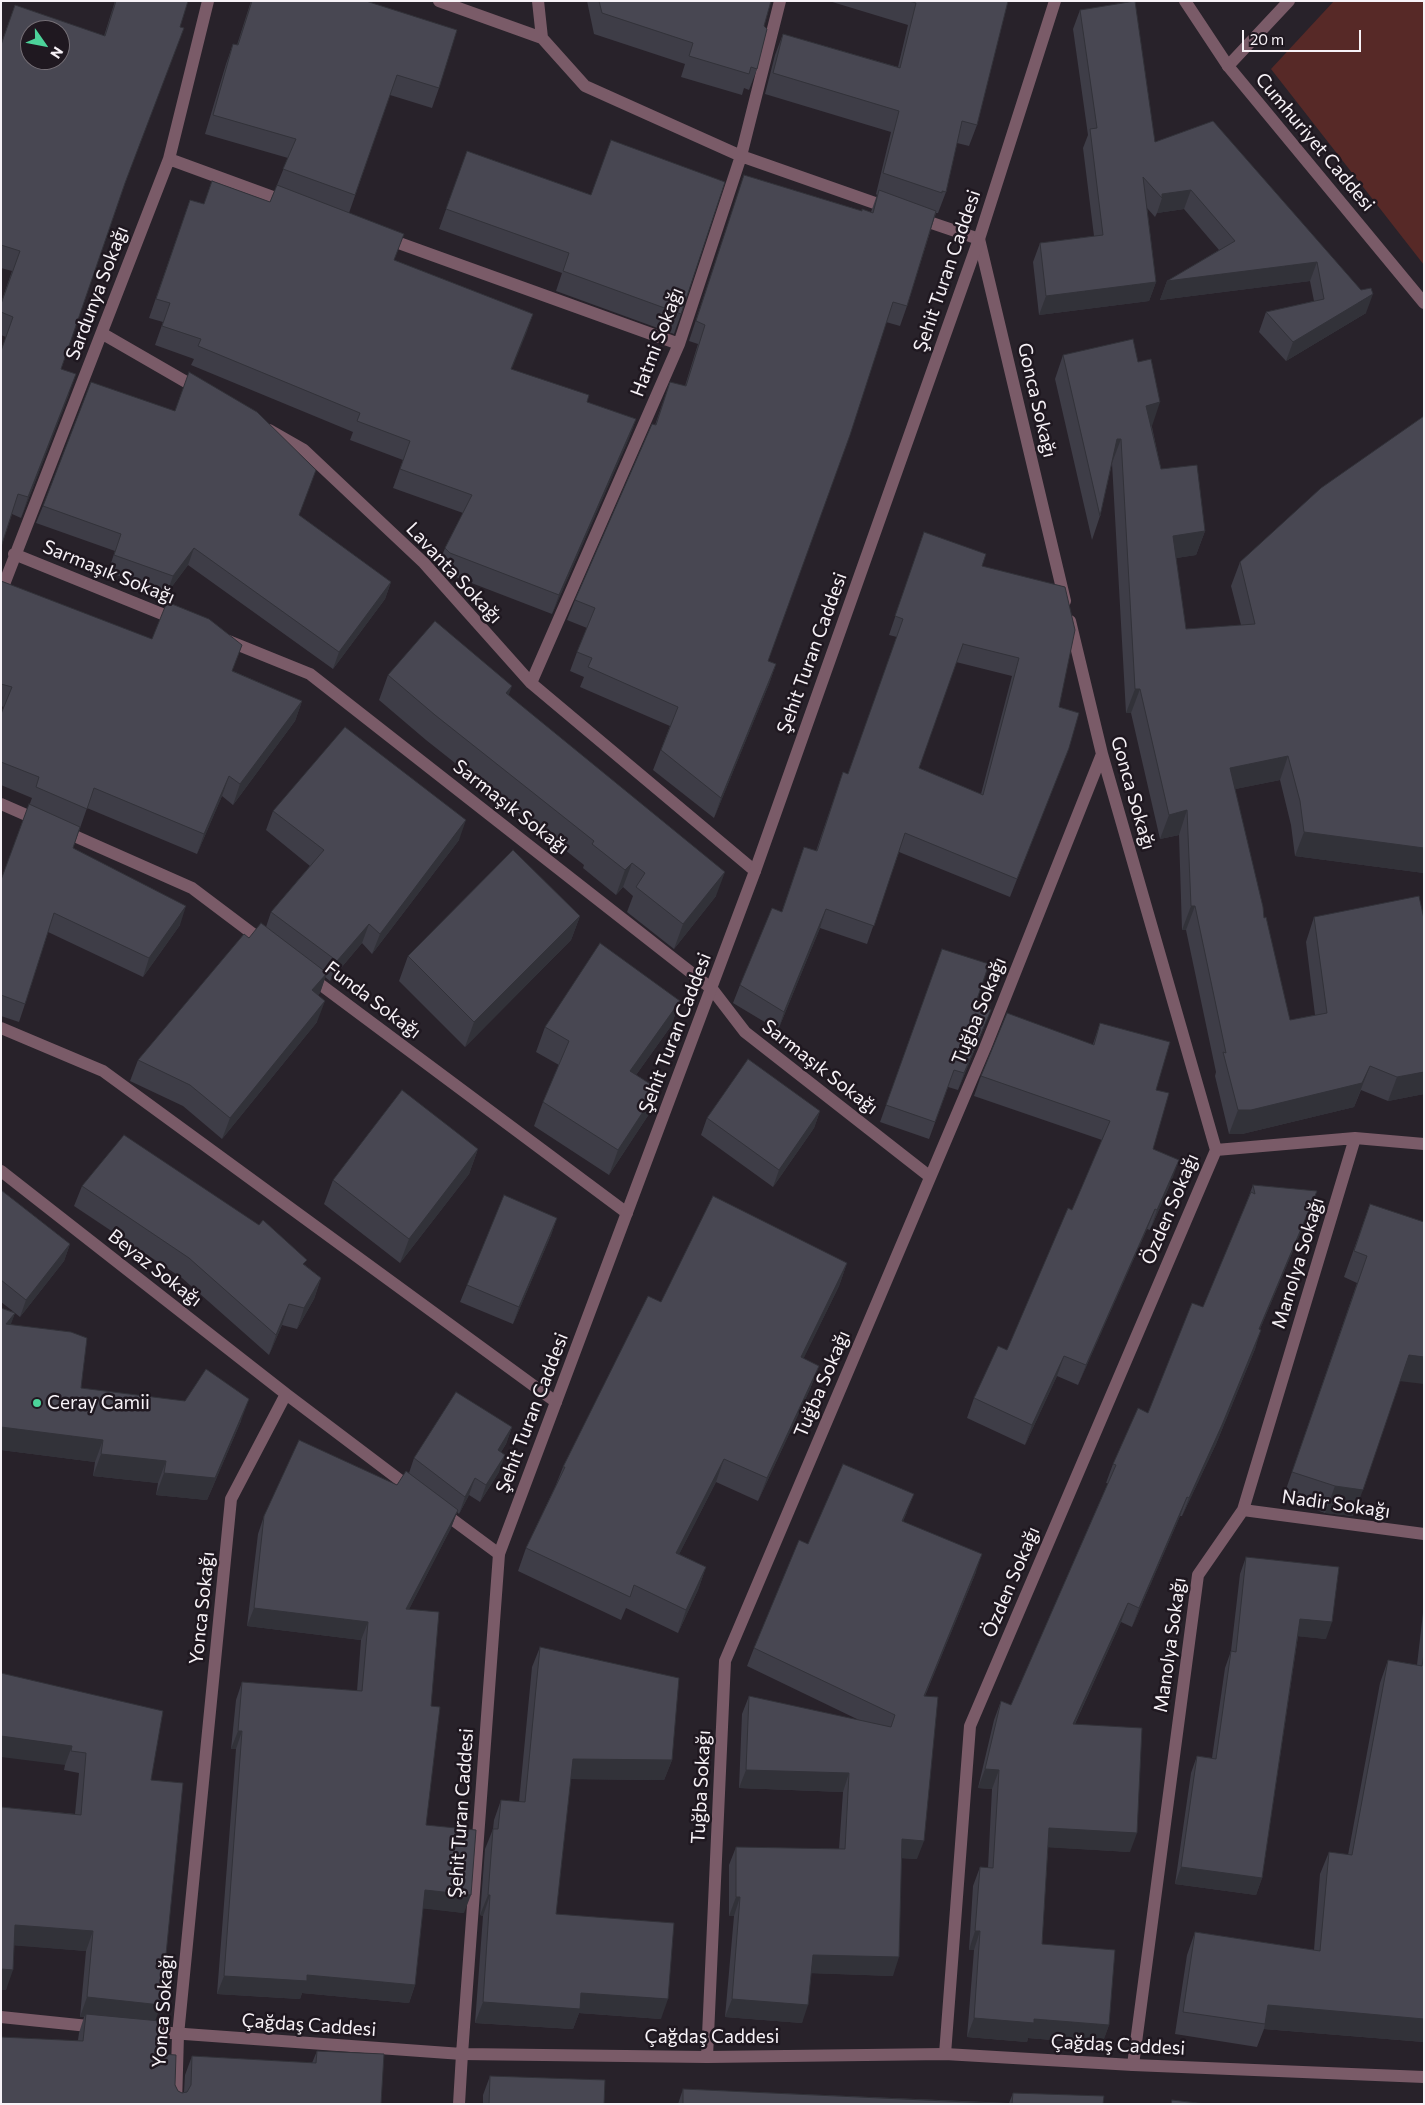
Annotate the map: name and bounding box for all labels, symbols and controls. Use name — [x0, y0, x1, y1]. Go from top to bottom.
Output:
north arrow — [20, 20, 70, 70]
scale bar — [1245, 20, 1364, 52]
text: 20 m — [1250, 30, 1284, 48]
text: N — [47, 44, 67, 62]
street label: Cumhuriyet Caddesi — [1251, 68, 1379, 216]
street label: Şehit Turan Caddesi — [909, 187, 985, 355]
street label: Sardunya Sokağı — [61, 223, 133, 363]
street label: Hatmi Sokağı — [626, 284, 688, 400]
street label: Gonca Sokağı — [1013, 340, 1061, 460]
street label: Lavanta Sokağı — [401, 518, 507, 628]
street label: Sarmaşık Sokağı — [40, 535, 178, 609]
street label: Şehit Turan Caddesi — [772, 569, 852, 737]
street label: Gonca Sokağı — [1106, 734, 1160, 852]
street label: Sarmaşık Sokağı — [449, 755, 573, 859]
street label: Şehit Turan Caddesi — [634, 950, 716, 1116]
street label: Tuğba Sokağı — [947, 954, 1011, 1068]
street label: Funda Sokağı — [320, 956, 426, 1044]
street label: Sarmaşık Sokağı — [758, 1015, 882, 1119]
street label: Özden Sokağı — [1136, 1150, 1204, 1268]
street label: Manolya Sokağı — [1267, 1195, 1329, 1331]
street label: Beyaz Sokağı — [104, 1224, 206, 1312]
street label: Tuğba Sokağı — [789, 1327, 855, 1441]
street label: Şehit Turan Caddesi — [491, 1330, 573, 1496]
place label: Ceray Camii — [47, 1392, 150, 1414]
marker: Ceray Camii — [31, 1397, 43, 1409]
street label: Nadir Sokağı — [1280, 1485, 1392, 1523]
street label: Özden Sokağı — [977, 1523, 1045, 1641]
street label: Yonca Sokağı — [185, 1550, 219, 1666]
street label: Manolya Sokağı — [1149, 1576, 1191, 1714]
street label: Şehit Turan Caddesi — [444, 1727, 478, 1899]
street label: Tuğba Sokağı — [687, 1729, 715, 1845]
street label: Yonca Sokağı — [148, 1953, 178, 2069]
street label: Çağdaş Caddesi — [241, 2009, 377, 2041]
street label: Çağdaş Caddesi — [645, 2026, 779, 2048]
street label: Çağdaş Caddesi — [1050, 2030, 1186, 2060]

